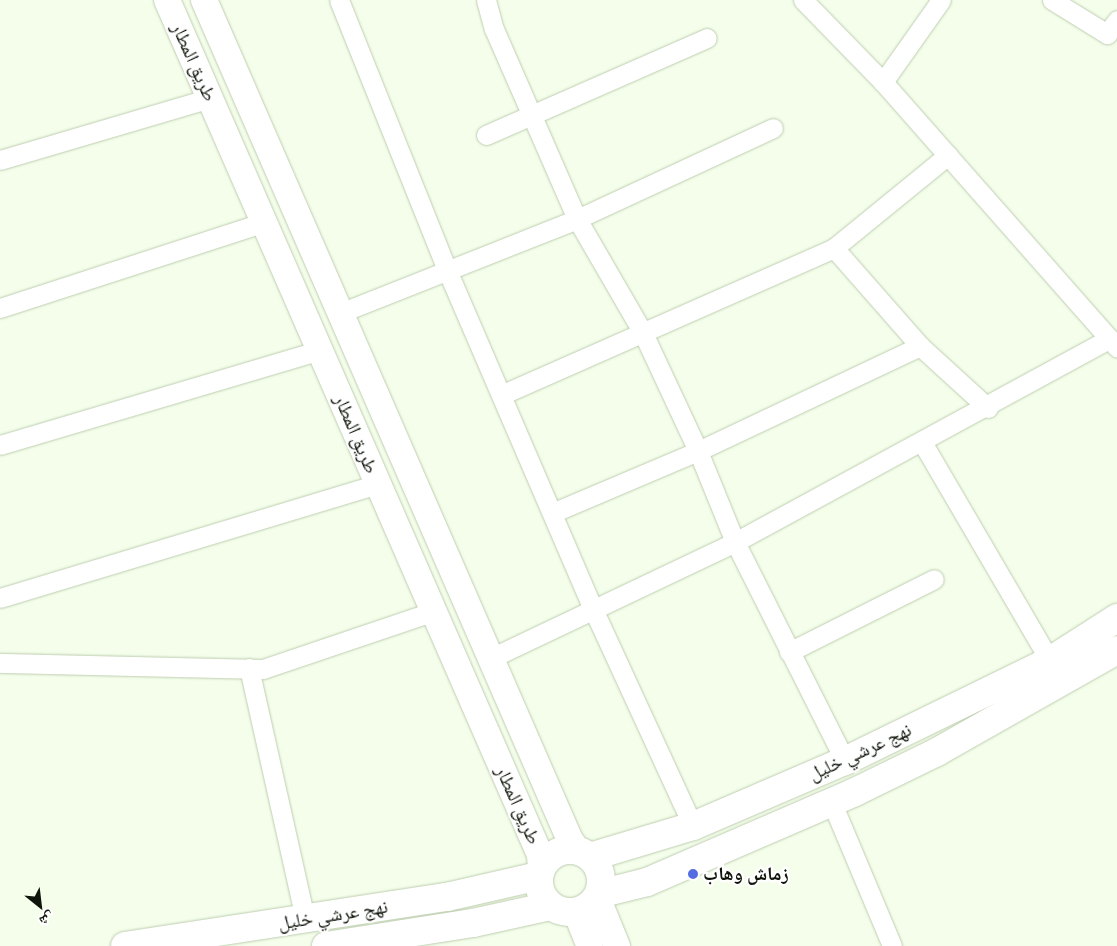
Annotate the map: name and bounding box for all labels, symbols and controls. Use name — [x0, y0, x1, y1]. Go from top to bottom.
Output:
street label: طريق المطار — [167, 19, 221, 105]
street label: طريق المطار — [329, 391, 383, 477]
street label: نهج عرشي خليل — [805, 718, 915, 786]
street label: طريق المطار — [491, 762, 545, 848]
place label: زماش وهاب — [703, 863, 789, 885]
marker: زماش وهاب — [687, 868, 699, 880]
north arrow — [15, 881, 65, 931]
street label: نهج عرشي خليل — [276, 895, 390, 935]
text: ش — [36, 908, 58, 931]

